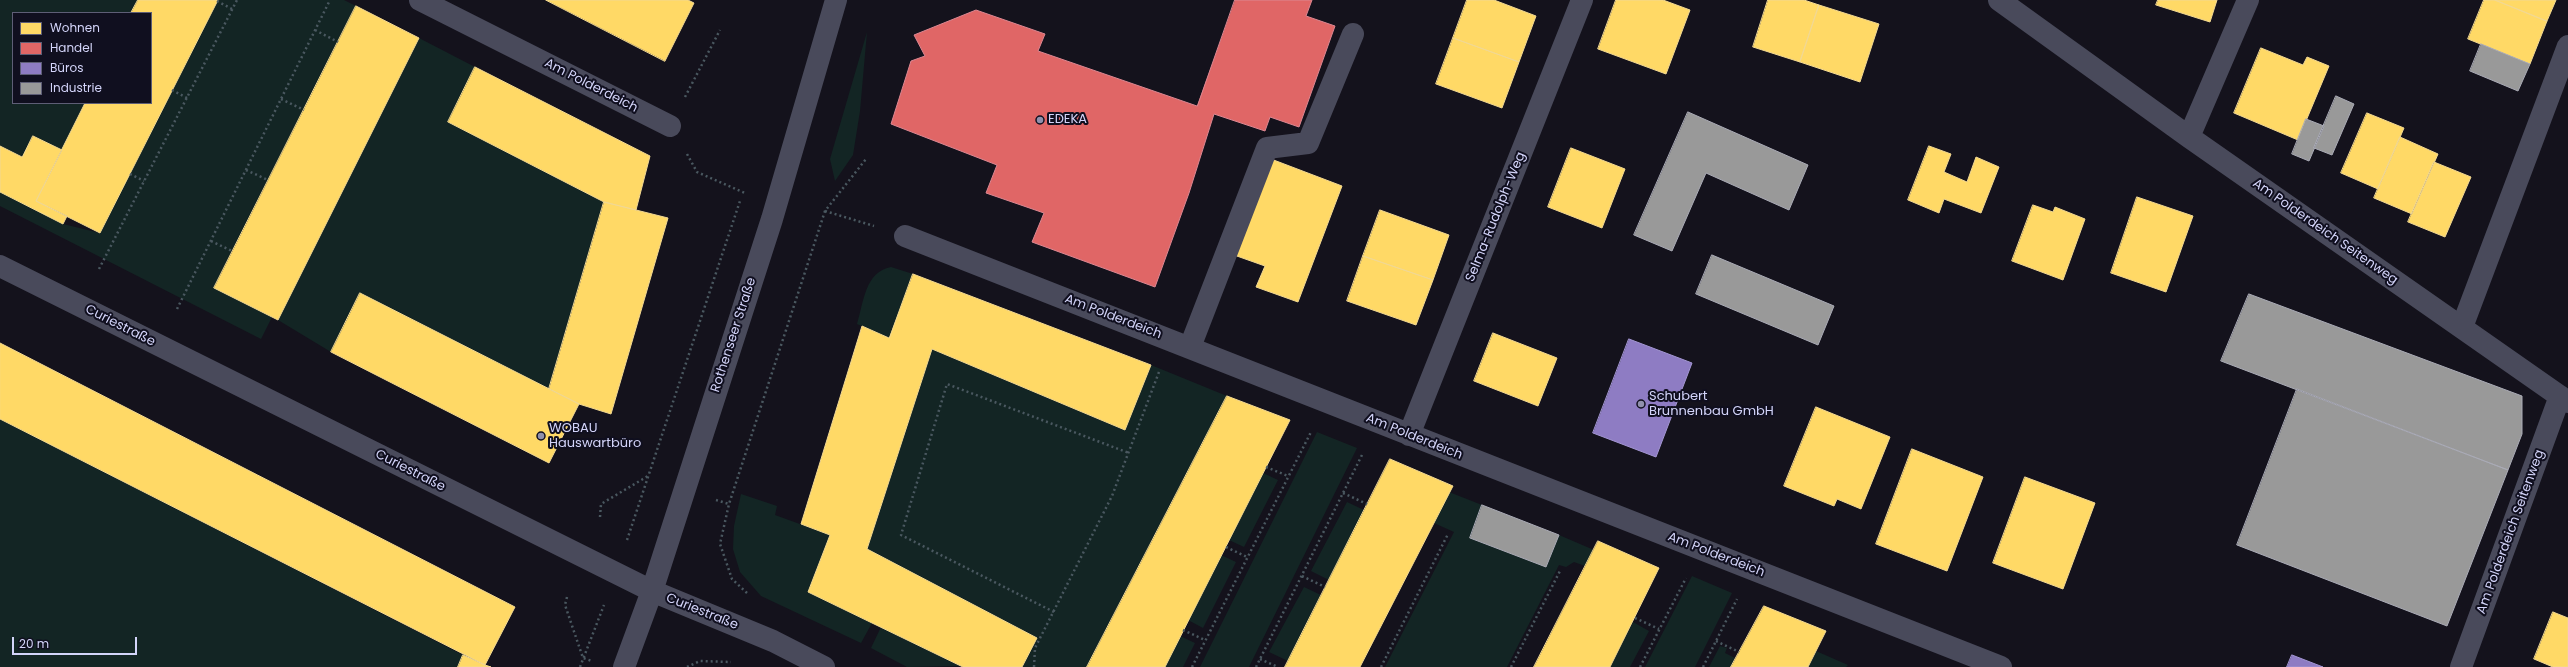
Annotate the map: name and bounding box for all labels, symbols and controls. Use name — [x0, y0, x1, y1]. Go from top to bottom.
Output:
legend — [12, 12, 152, 104]
text: Wohnen — [50, 19, 100, 36]
text: Handel — [50, 39, 93, 56]
street label: Am Polderdeich — [542, 56, 640, 116]
text: Büros — [50, 59, 83, 76]
text: Industrie — [50, 79, 102, 96]
place label: EDEKA — [1048, 112, 1087, 128]
marker: EDEKA — [1035, 115, 1045, 125]
street label: Selma-Rudolph-Weg — [1463, 150, 1529, 284]
street label: Am Polderdeich Seitenweg — [2249, 176, 2401, 288]
street label: Rothenseer Straße — [708, 276, 760, 394]
street label: Am Polderdeich — [1062, 291, 1164, 343]
street label: Curiestraße — [82, 302, 158, 350]
place label: Schubert Brunnenbau GmbH — [1649, 389, 1774, 420]
marker: Schubert Brunnenbau GmbH — [1636, 399, 1646, 409]
street label: Am Polderdeich — [1364, 411, 1464, 463]
place label: WOBAU Hauswartbüro — [549, 421, 641, 452]
marker: WOBAU Hauswartbüro — [536, 431, 546, 441]
street label: Curiestraße — [372, 447, 448, 495]
street label: Am Polderdeich Seitenweg — [2474, 448, 2548, 616]
street label: Am Polderdeich — [1665, 529, 1767, 581]
street label: Curiestraße — [664, 590, 740, 634]
scale bar — [14, 629, 139, 655]
text: 20 m — [19, 635, 49, 652]

